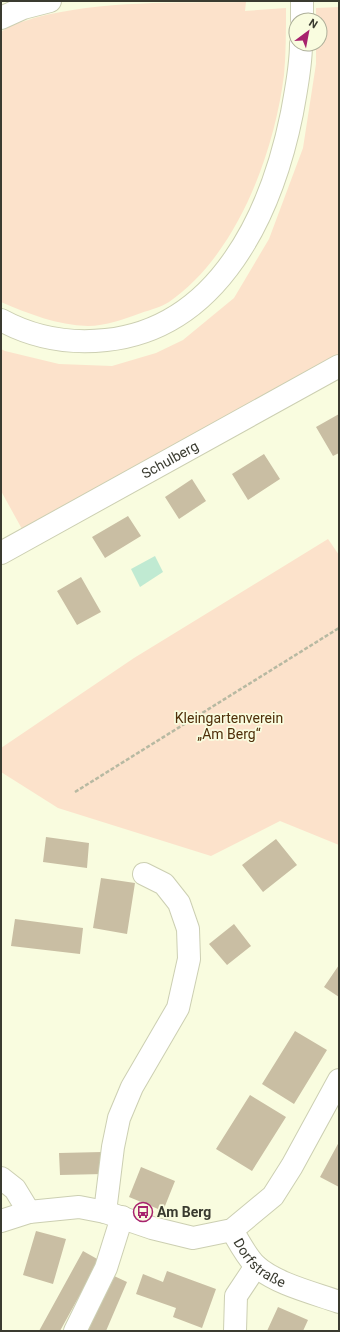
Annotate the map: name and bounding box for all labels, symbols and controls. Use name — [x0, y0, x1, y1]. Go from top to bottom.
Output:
north arrow — [288, 12, 328, 52]
text: N — [306, 16, 320, 32]
street label: Schulberg — [139, 437, 201, 482]
park label: Kleingartenverein „Am Berg“ — [175, 710, 283, 742]
bus stop icon: Am Berg — [132, 1201, 154, 1223]
place label: Am Berg — [157, 1204, 211, 1220]
street label: Dorfstraße — [230, 1235, 288, 1290]

